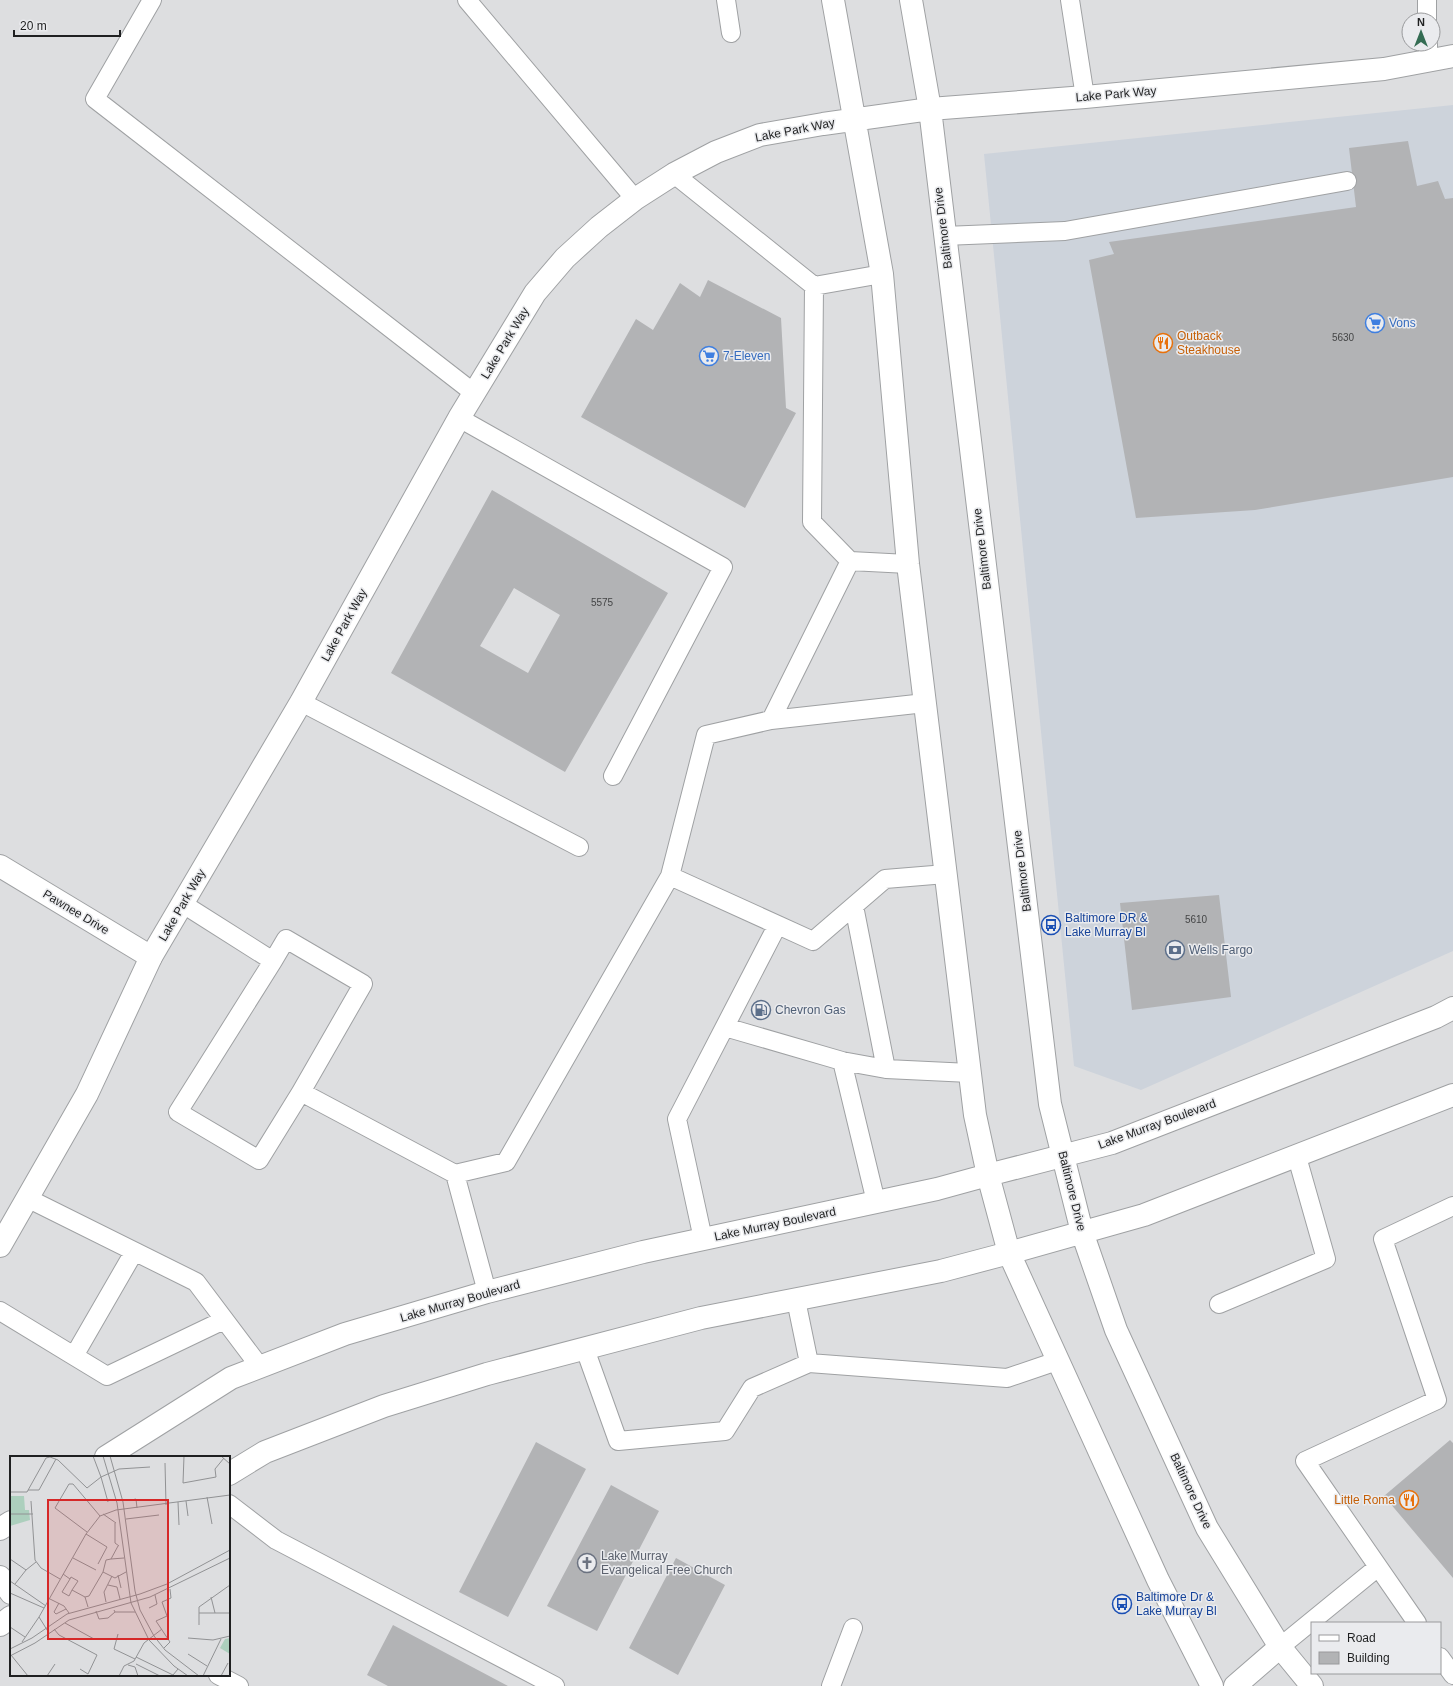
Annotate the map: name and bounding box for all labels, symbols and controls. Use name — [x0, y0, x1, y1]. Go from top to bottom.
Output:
scale bar — [14, 12, 120, 38]
north arrow — [1401, 12, 1441, 52]
text: N — [1417, 16, 1425, 28]
text: 20 m — [20, 19, 47, 33]
street label: Lake Park Way — [1075, 84, 1157, 104]
street label: Lake Park Way — [754, 115, 836, 145]
street label: Baltimore Drive — [931, 186, 955, 270]
street label: Lake Park Way — [478, 305, 532, 381]
supermarket icon: Vons — [1364, 312, 1386, 334]
place label: Vons — [1389, 316, 1416, 330]
place label: Outback Steakhouse — [1177, 329, 1241, 357]
restaurant icon: Outback Steakhouse — [1152, 332, 1174, 354]
house number: 5630 — [1332, 332, 1355, 343]
supermarket icon: 7-Eleven — [698, 345, 720, 367]
place label: 7-Eleven — [723, 349, 770, 363]
street label: Baltimore Drive — [970, 507, 994, 591]
street label: Lake Park Way — [318, 586, 370, 664]
house number: 5575 — [591, 597, 614, 608]
street label: Baltimore Drive — [1010, 829, 1034, 913]
street label: Lake Park Way — [156, 866, 208, 944]
street label: Pawnee Drive — [40, 887, 112, 937]
place label: Baltimore DR & Lake Murray Bl — [1065, 911, 1148, 939]
bus stop icon: Baltimore DR & Lake Murray Bl — [1040, 914, 1062, 936]
house number: 5610 — [1185, 914, 1208, 925]
bank icon: Wells Fargo — [1164, 939, 1186, 961]
place label: Wells Fargo — [1189, 943, 1253, 957]
fuel station icon: Chevron Gas — [750, 999, 772, 1021]
place label: Chevron Gas — [775, 1003, 846, 1017]
street label: Lake Murray Boulevard — [1096, 1096, 1218, 1152]
street label: Baltimore Drive — [1055, 1150, 1089, 1233]
street label: Lake Murray Boulevard — [713, 1204, 837, 1244]
street label: Lake Murray Boulevard — [398, 1277, 522, 1325]
street label: Baltimore Drive — [1167, 1451, 1215, 1531]
inset map — [10, 1456, 230, 1676]
restaurant icon: Little Roma — [1398, 1489, 1420, 1511]
place label: Little Roma — [1334, 1493, 1395, 1507]
place label: Lake Murray Evangelical Free Church — [601, 1549, 732, 1577]
church icon: Lake Murray Evangelical Free Church — [576, 1552, 598, 1574]
place label: Baltimore Dr & Lake Murray Bl — [1136, 1590, 1217, 1618]
bus stop icon: Baltimore Dr & Lake Murray Bl — [1111, 1593, 1133, 1615]
legend — [1311, 1622, 1441, 1674]
text: Road — [1347, 1631, 1376, 1645]
text: Building — [1347, 1651, 1390, 1665]

